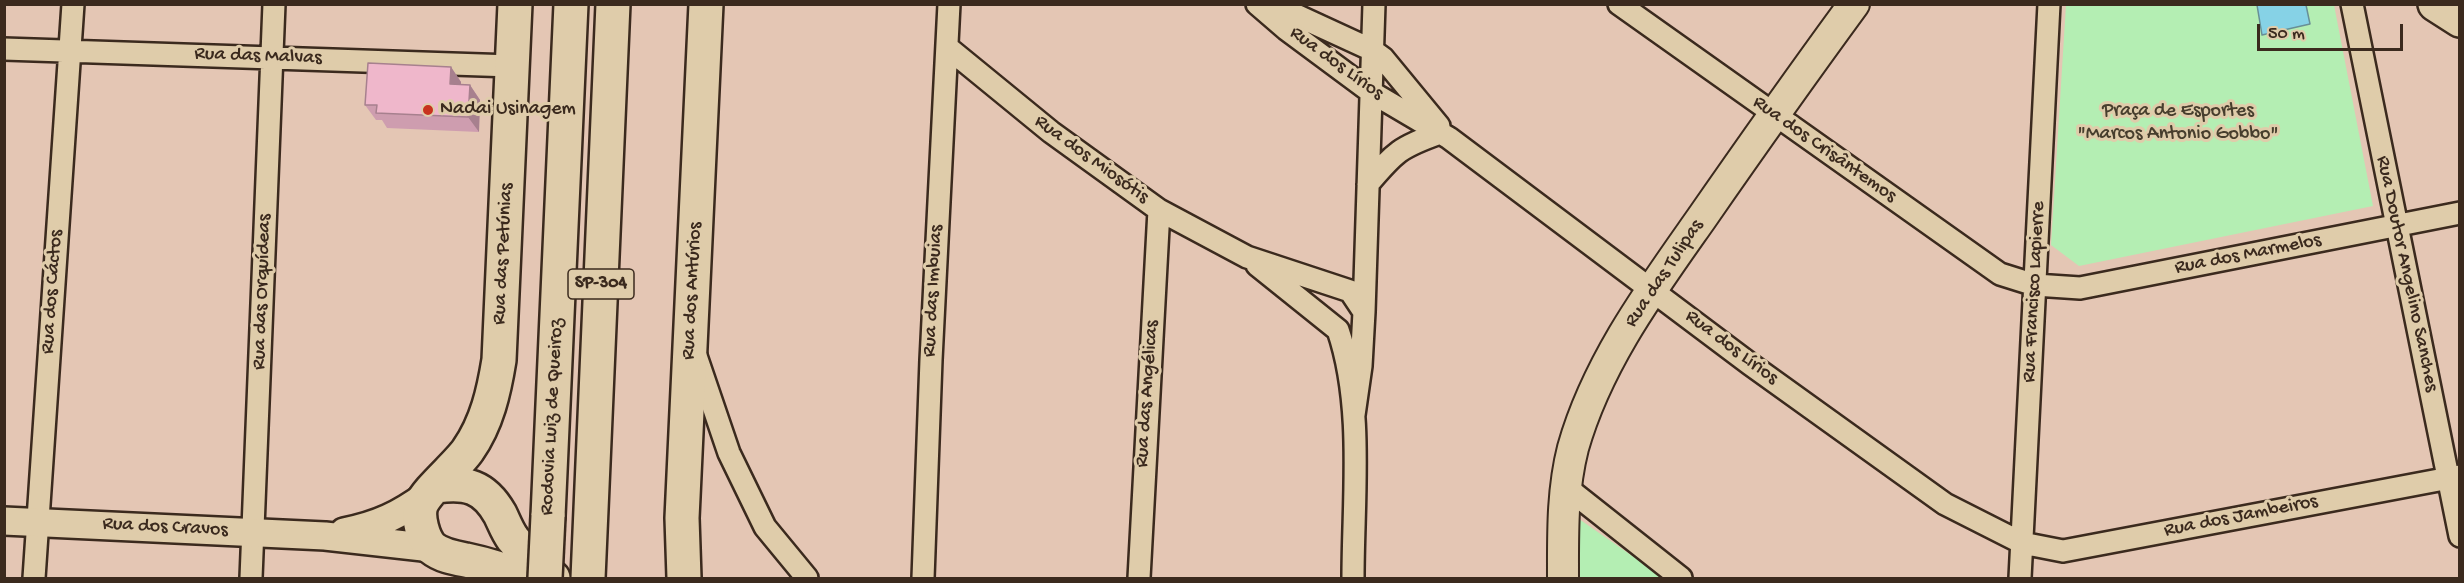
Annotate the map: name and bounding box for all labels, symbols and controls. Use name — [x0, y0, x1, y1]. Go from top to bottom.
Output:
scale bar — [2260, 12, 2406, 50]
street label: Rua dos Lírios — [1284, 22, 1388, 106]
text: 50 m — [2268, 24, 2305, 45]
street label: Rua das Malvas — [194, 43, 322, 71]
street label: Rua dos Crisântemos — [1747, 91, 1901, 209]
place label: Nadai Usinagem — [440, 98, 576, 122]
park label: Praça de Esportes "Marcos Antonio Gobbo" — [2077, 100, 2279, 147]
marker: Nadai Usinagem — [421, 103, 435, 117]
street label: Rua dos Miosótis — [1029, 110, 1153, 210]
street label: Rua Doutor Angelino Sanches — [2369, 154, 2443, 394]
street label: Rua das Petúnias — [488, 183, 520, 325]
street label: Rua Francisco Lapierre — [2018, 201, 2052, 383]
street label: Rua das Orquídeas — [248, 214, 278, 370]
street label: Rua das Tulipas — [1620, 216, 1710, 332]
street label: Rua dos Antúrios — [677, 222, 709, 360]
street label: Rua das Imbuias — [919, 224, 949, 358]
street label: Rua dos Cáctos — [37, 229, 69, 355]
street label: Rua dos Marmelos — [2173, 229, 2323, 281]
road number: SP-304 — [568, 269, 634, 299]
street label: Rua dos Lírios — [1680, 305, 1782, 391]
street label: Rodovia Luiz de Queiroz — [536, 318, 570, 516]
street label: Rua das Angélicas — [1131, 320, 1165, 468]
street label: Rua dos Jambeiros — [2162, 490, 2320, 544]
street label: Rua dos Cravos — [102, 513, 228, 543]

